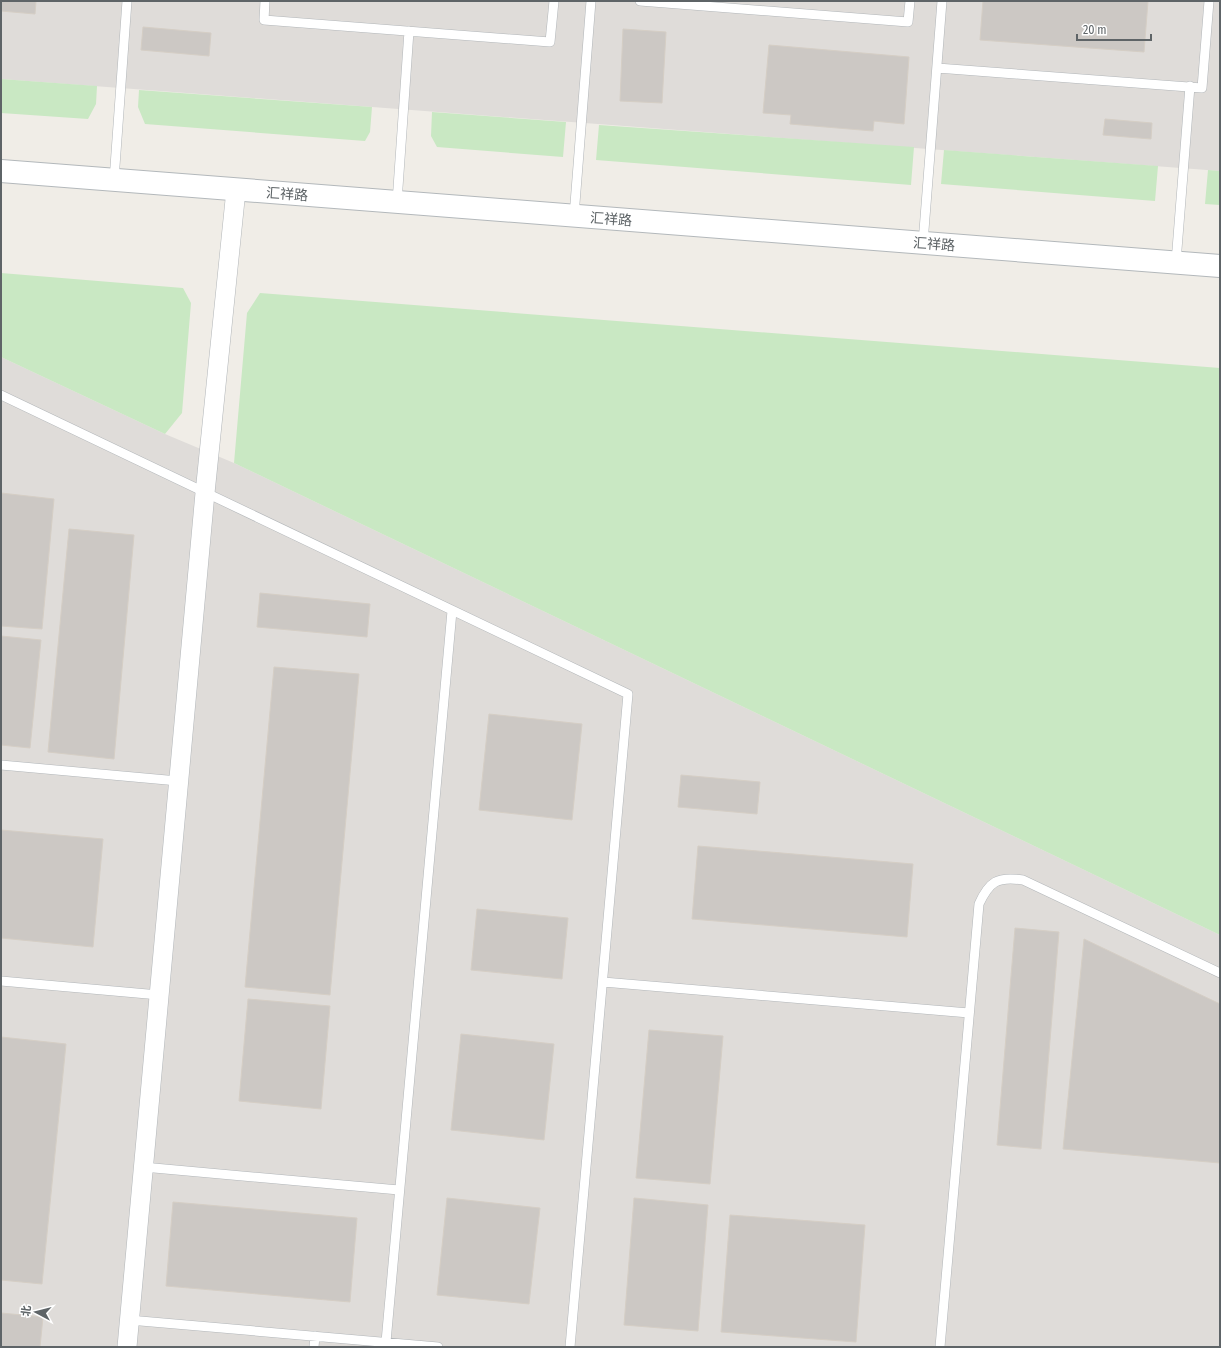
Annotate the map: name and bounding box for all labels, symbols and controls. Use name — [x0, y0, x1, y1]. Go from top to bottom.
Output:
scale bar — [1077, 16, 1151, 42]
text: 20 m — [1083, 23, 1107, 37]
street label: 汇祥路 — [265, 185, 309, 204]
street label: 汇祥路 — [589, 210, 633, 229]
street label: 汇祥路 — [912, 235, 956, 254]
north arrow — [16, 1292, 56, 1332]
text: 北 — [19, 1305, 34, 1317]

